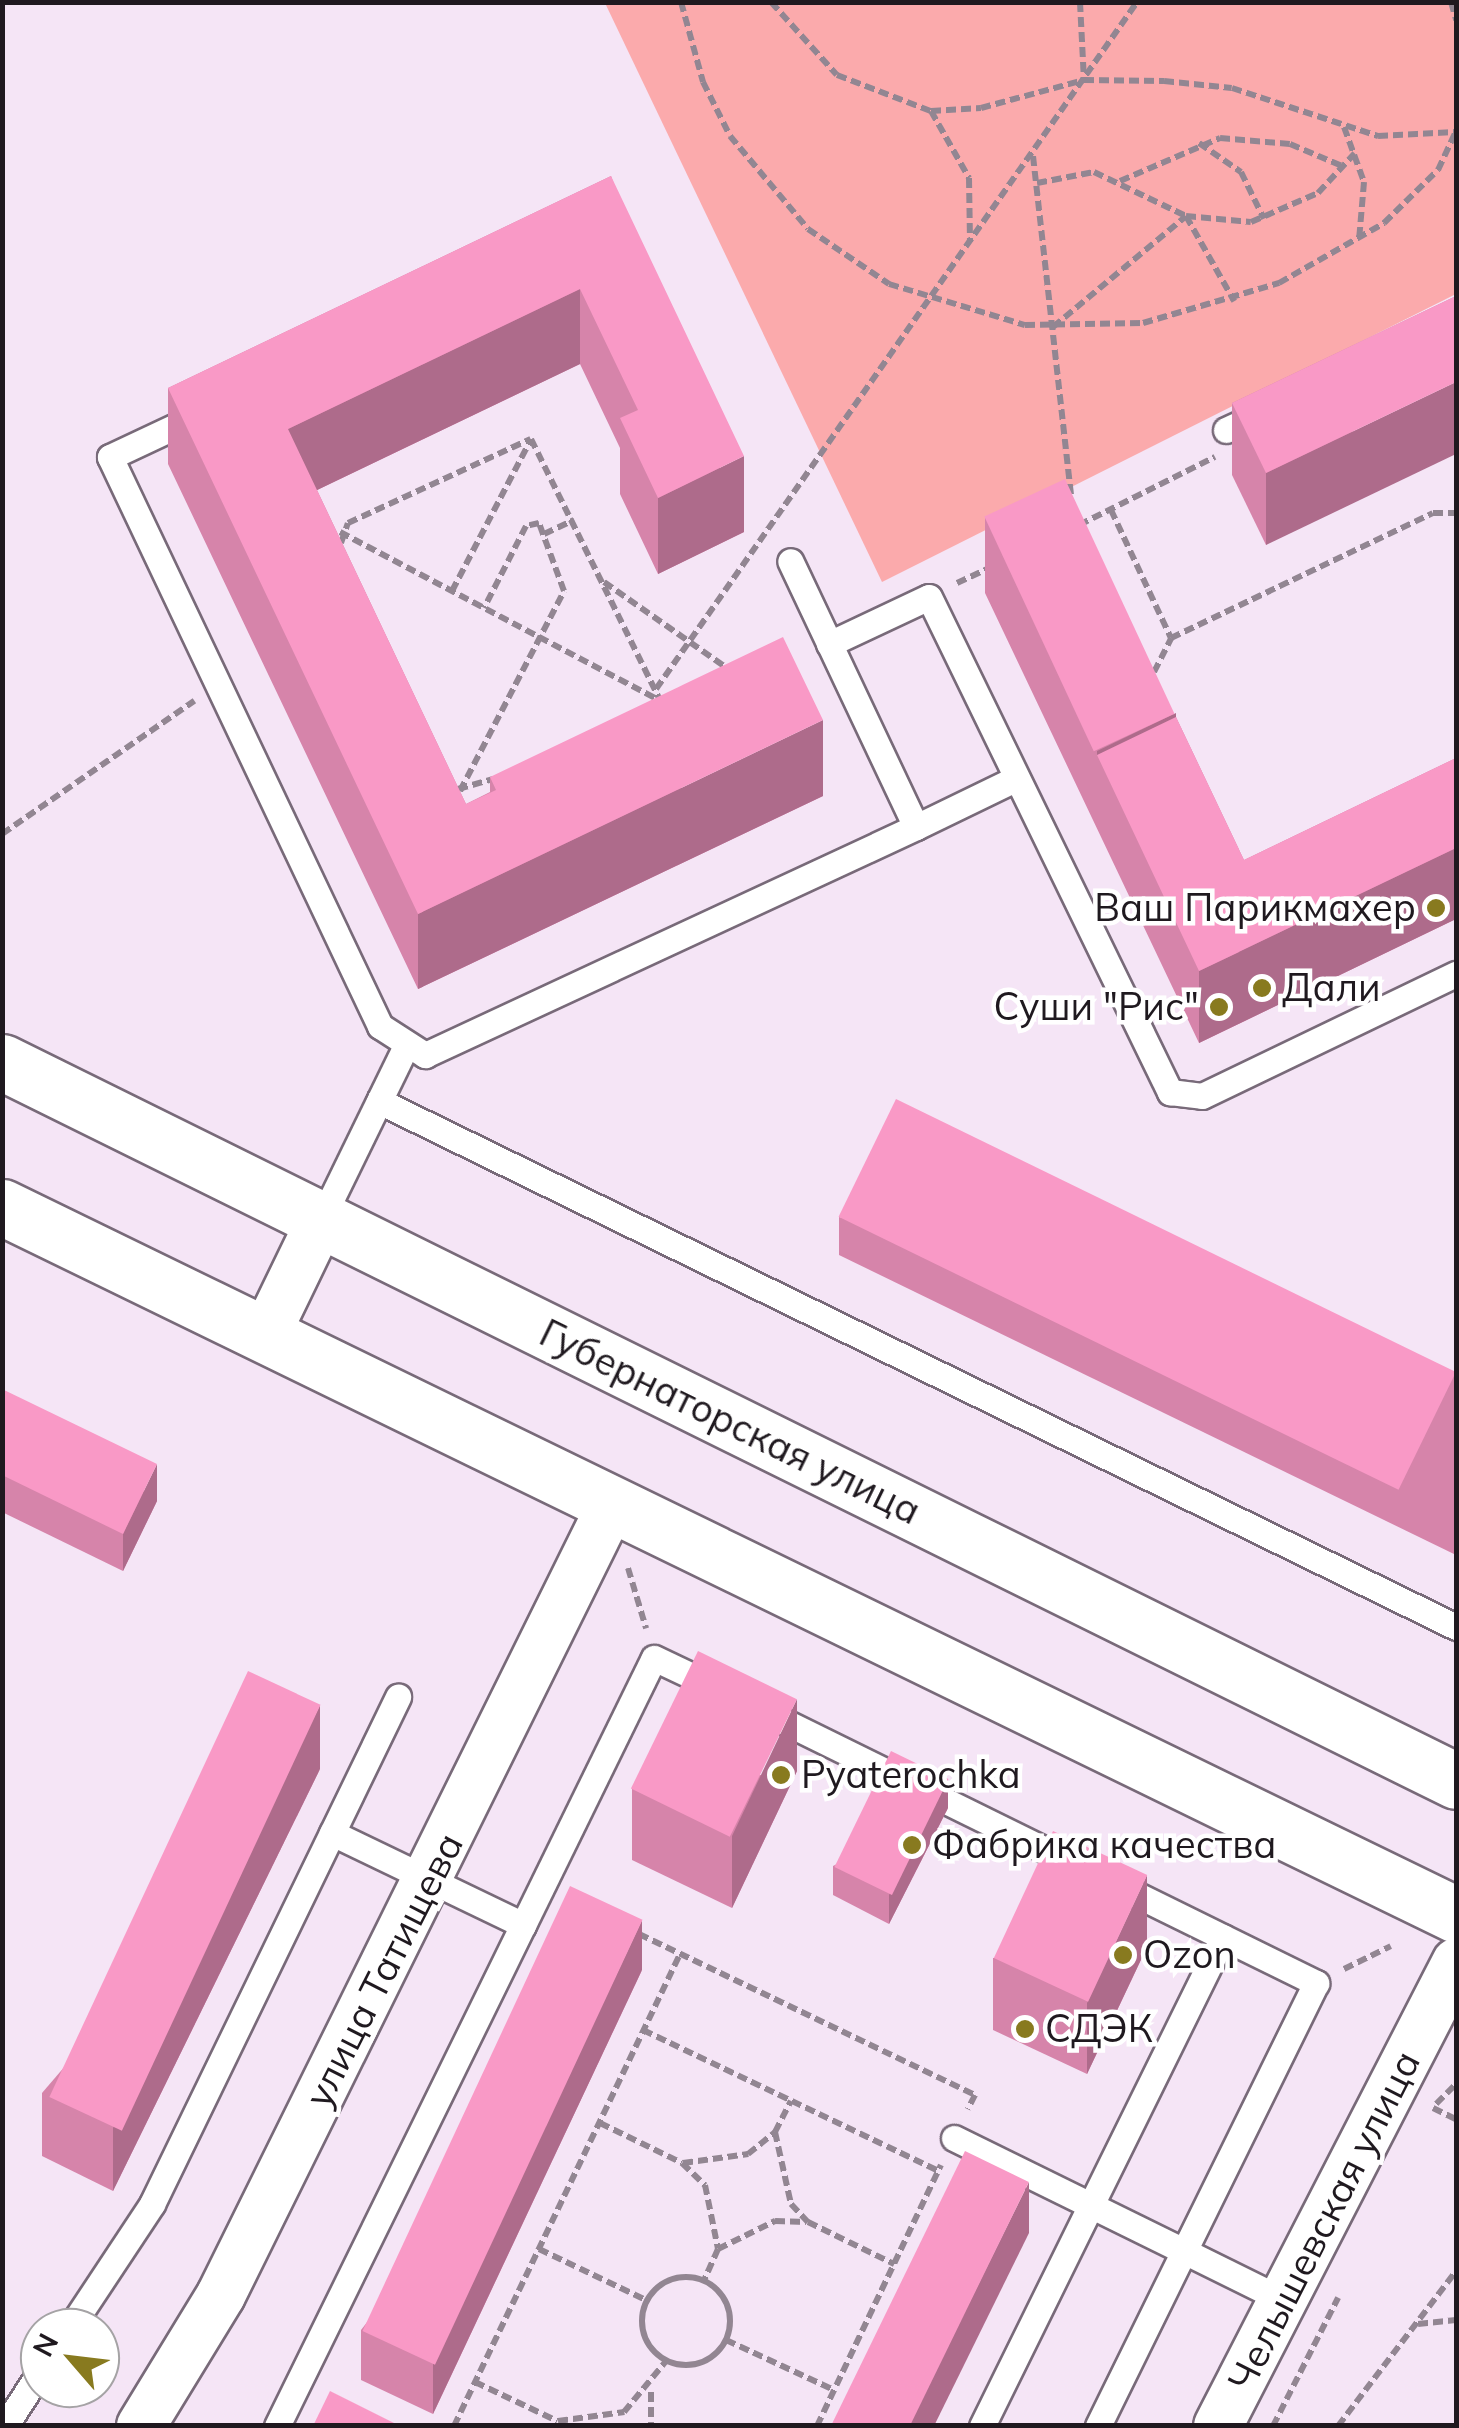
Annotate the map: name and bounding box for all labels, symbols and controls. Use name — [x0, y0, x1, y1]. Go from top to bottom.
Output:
place label: Ваш Парикмахер — [1094, 885, 1416, 931]
marker: Ваш Парикмахер — [1425, 897, 1447, 919]
place label: Дали — [1282, 965, 1381, 1011]
marker: Дали — [1251, 977, 1273, 999]
place label: Суши "Рис" — [994, 984, 1199, 1030]
marker: Суши "Рис" — [1208, 996, 1230, 1018]
street label: Губернаторская улица — [532, 1310, 928, 1534]
place label: Pyaterochka — [801, 1752, 1021, 1798]
marker: Pyaterochka — [770, 1764, 792, 1786]
place label: Фабрика качества — [932, 1822, 1277, 1868]
street label: улица Татищева — [295, 1825, 473, 2115]
marker: Фабрика качества — [901, 1834, 923, 1856]
place label: Ozon — [1143, 1932, 1236, 1978]
marker: Ozon — [1112, 1944, 1134, 1966]
place label: СДЭК — [1045, 2006, 1153, 2052]
marker: СДЭК — [1014, 2018, 1036, 2040]
street label: Челышевская улица — [1218, 2043, 1430, 2399]
north arrow — [20, 2308, 120, 2408]
text: N — [24, 2327, 65, 2362]

